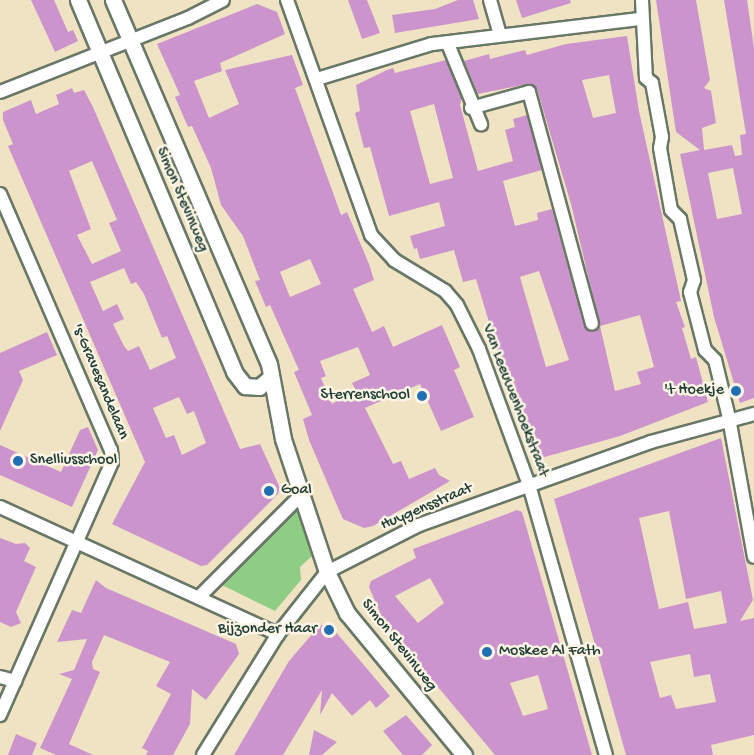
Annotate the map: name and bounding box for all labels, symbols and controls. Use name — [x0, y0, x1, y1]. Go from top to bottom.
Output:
street label: Simon Stevinweg — [150, 145, 212, 255]
street label: 's-Gravesandelaan — [66, 321, 132, 443]
street label: Van Leeuwenhoekstraat — [476, 322, 552, 480]
place label: 't Hoekje — [664, 381, 724, 401]
marker: 't Hoekje — [729, 384, 743, 398]
place label: Sterrenschool — [321, 386, 410, 406]
marker: Sterrenschool — [415, 389, 429, 403]
place label: Snelliusschool — [30, 451, 117, 471]
marker: Snelliusschool — [11, 454, 25, 468]
street label: Huygensstraat — [378, 480, 476, 536]
place label: Goal — [281, 481, 312, 501]
marker: Goal — [262, 484, 276, 498]
street label: Simon Stevinweg — [356, 596, 440, 696]
place label: Bijzonder Haar — [218, 620, 317, 640]
marker: Bijzonder Haar — [322, 623, 336, 637]
place label: Moskee Al Fath — [499, 642, 601, 662]
marker: Moskee Al Fath — [480, 645, 494, 659]

